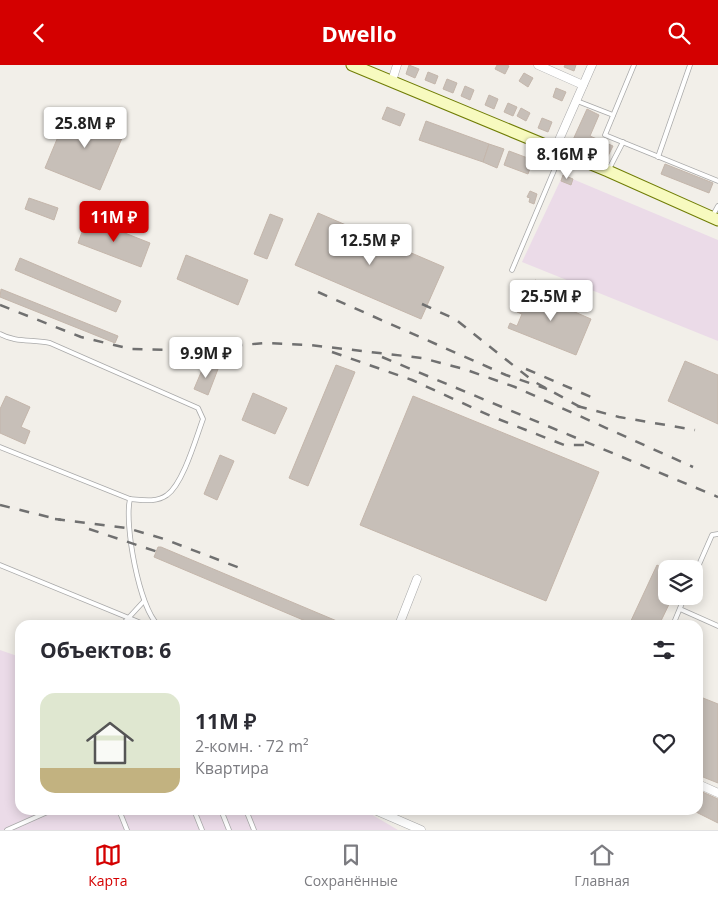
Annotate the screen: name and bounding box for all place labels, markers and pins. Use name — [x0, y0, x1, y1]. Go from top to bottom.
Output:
pin: 25.8M ₽ — [39, 107, 131, 149]
pin: 8.16M ₽ — [521, 137, 613, 180]
pin: 11M ₽ — [79, 201, 149, 243]
pin: 12.5M ₽ — [324, 223, 416, 266]
pin: 25.5M ₽ — [505, 279, 597, 322]
pin: 9.9M ₽ — [165, 337, 247, 379]

